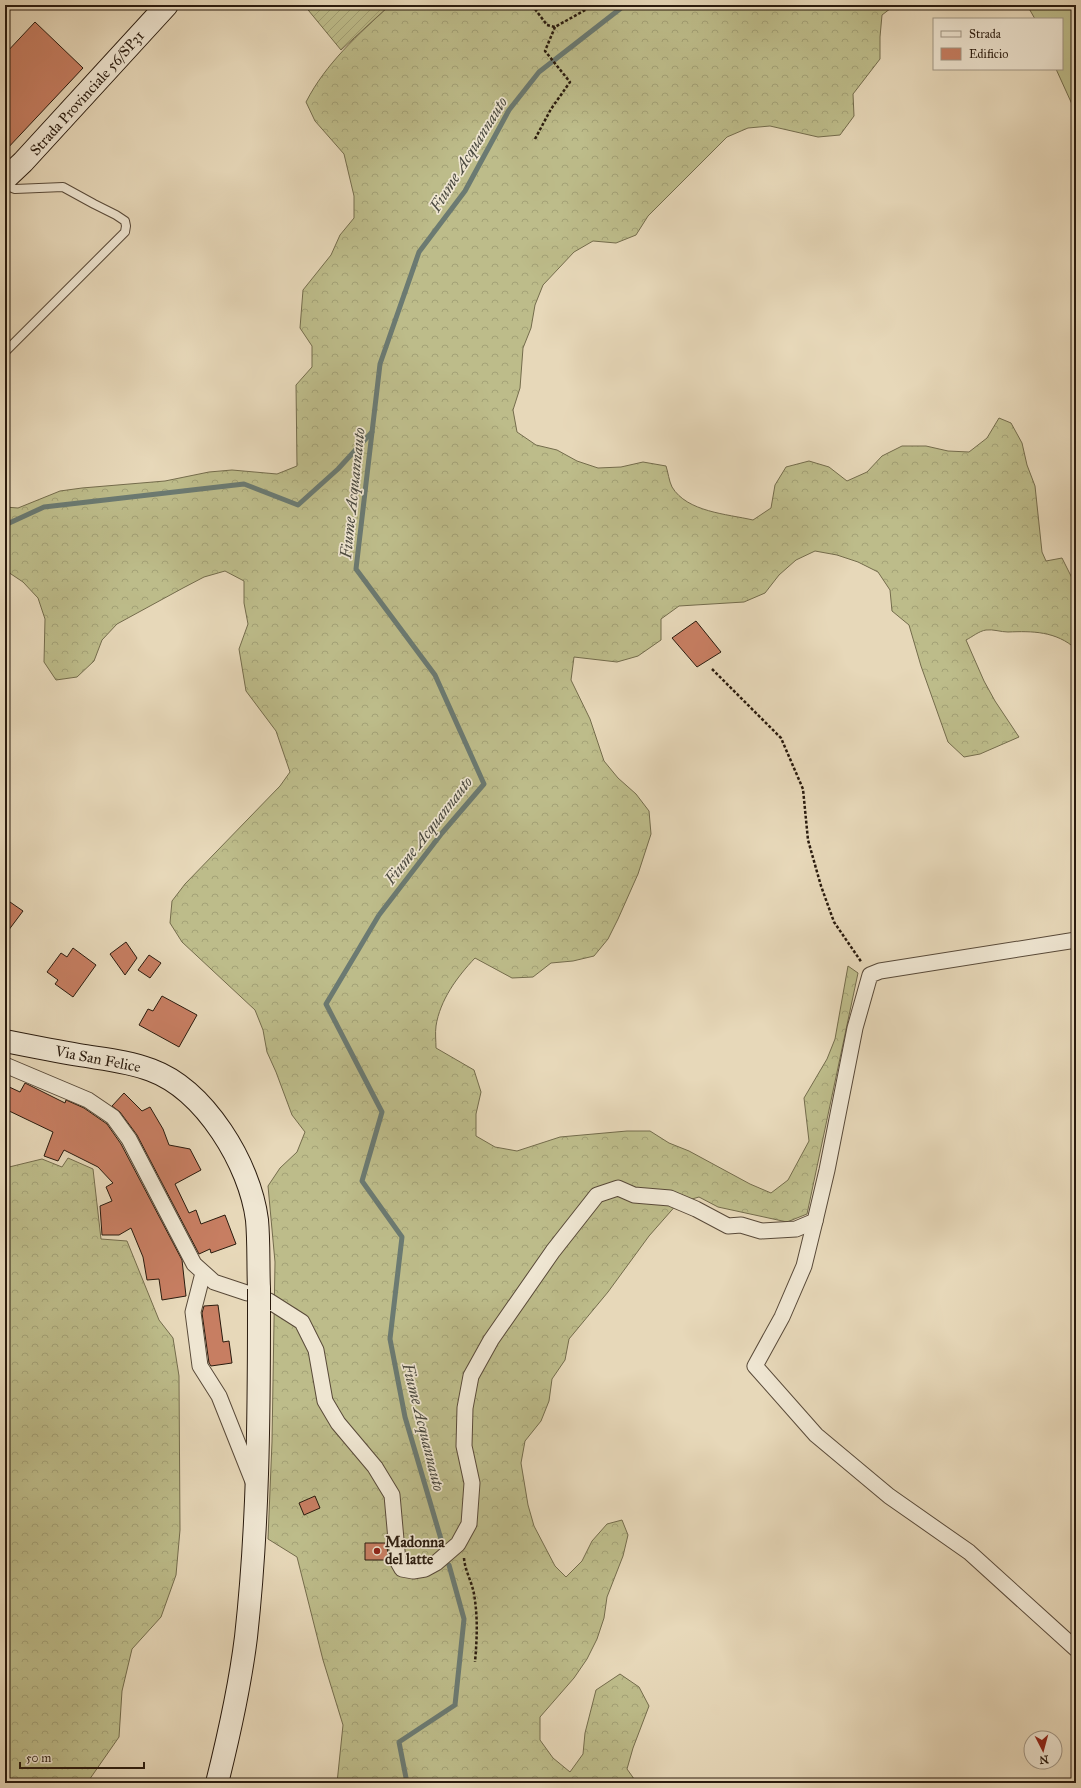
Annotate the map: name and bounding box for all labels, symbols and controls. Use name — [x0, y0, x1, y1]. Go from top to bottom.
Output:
legend — [933, 18, 1063, 70]
street label: Strada Provinciale 56/SP31 — [26, 27, 148, 159]
text: Strada — [969, 27, 1002, 41]
text: Edificio — [969, 47, 1008, 61]
water label: Fiume Acquannauto — [425, 93, 511, 216]
water label: Fiume Acquannauto — [336, 427, 369, 560]
water label: Fiume Acquannauto — [380, 773, 476, 889]
street label: Via San Felice — [53, 1042, 142, 1076]
water label: Fiume Acquannauto — [398, 1360, 449, 1493]
place label: Madonna del latte — [385, 1533, 445, 1568]
marker: Madonna del latte — [372, 1546, 382, 1556]
north arrow — [1023, 1730, 1063, 1770]
scale bar — [20, 1744, 144, 1770]
text: 50 m — [26, 1751, 51, 1765]
text: N — [1038, 1752, 1049, 1766]

